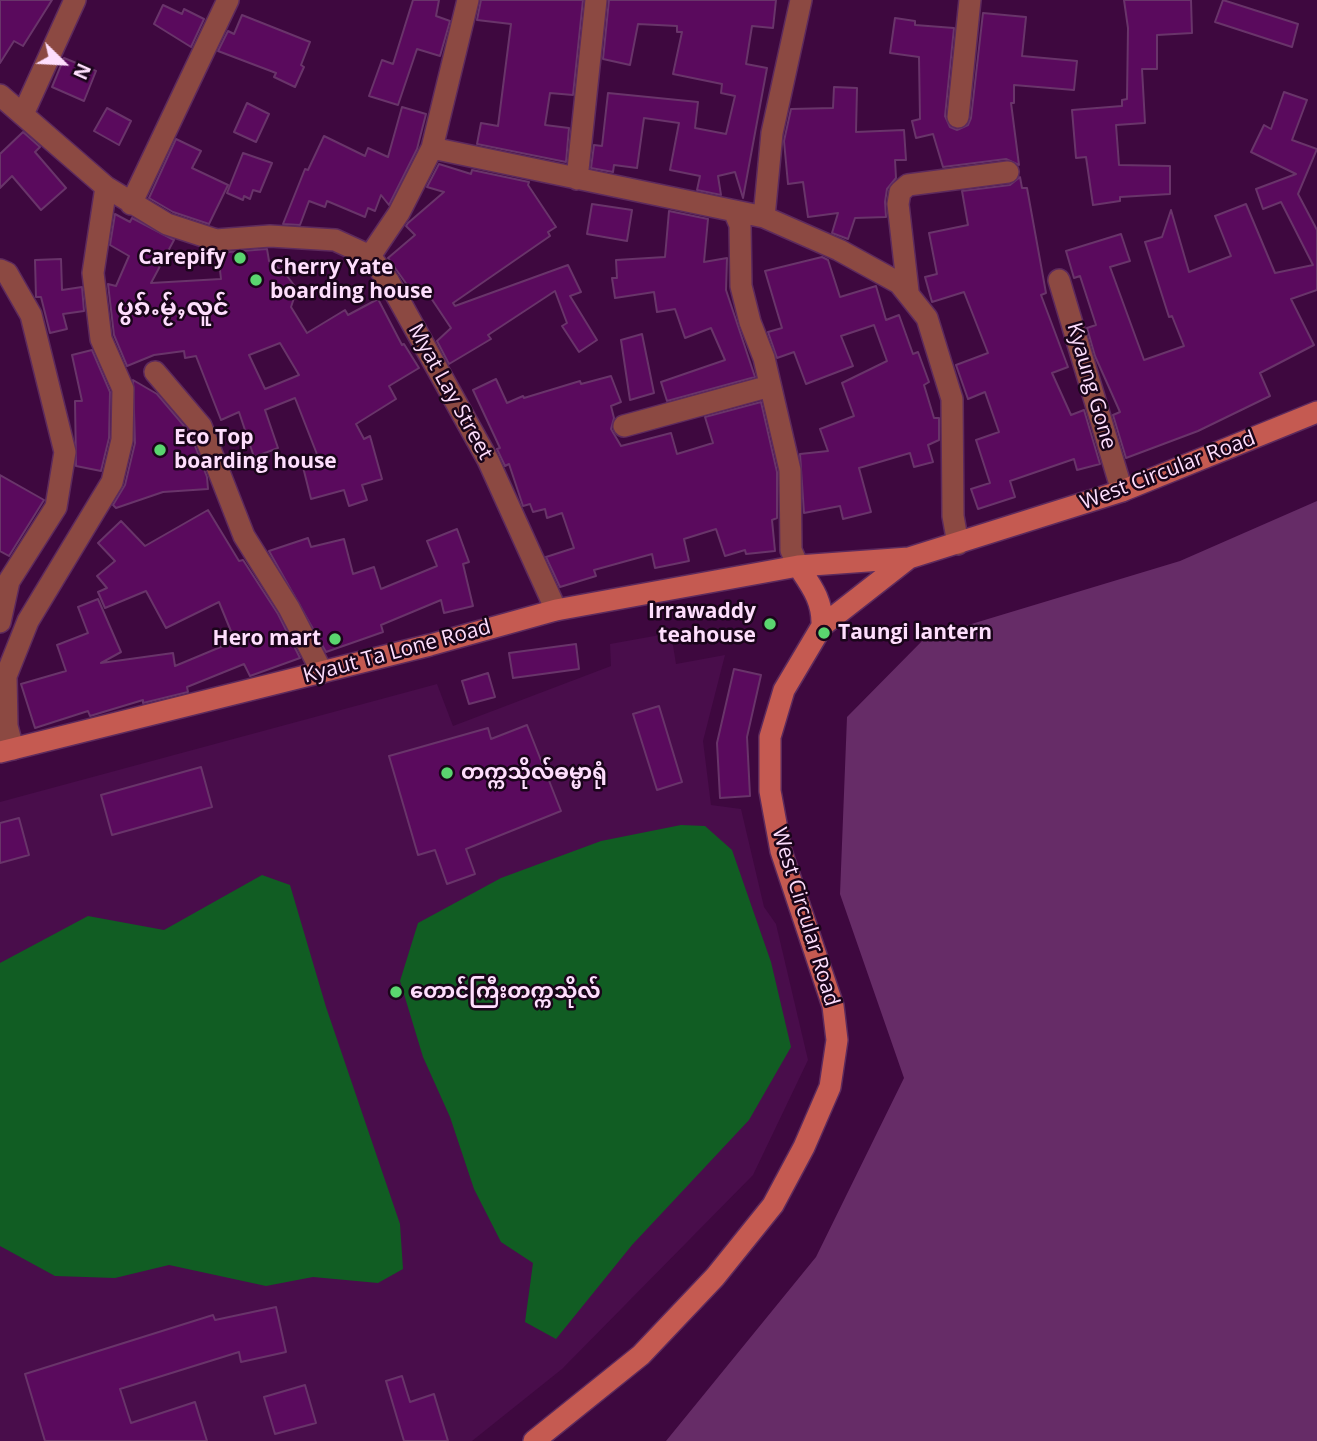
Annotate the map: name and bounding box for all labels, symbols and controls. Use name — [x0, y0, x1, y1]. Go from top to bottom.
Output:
north arrow — [28, 28, 98, 98]
text: N — [67, 59, 97, 84]
place label: Carepify — [138, 245, 226, 271]
marker: Carepify — [232, 250, 248, 266]
place label: Cherry Yate boarding house — [270, 255, 433, 305]
marker: Cherry Yate boarding house — [248, 272, 264, 288]
district label: ပွၵ်ႉမႂ်ႇလူင် — [117, 294, 229, 322]
street label: Myat Lay Street — [402, 320, 498, 464]
street label: Kyaung Gone — [1061, 320, 1121, 452]
place label: Eco Top boarding house — [174, 425, 337, 475]
street label: West Circular Road — [1077, 426, 1259, 516]
marker: Eco Top boarding house — [152, 442, 168, 458]
place label: Irrawaddy teahouse — [648, 599, 756, 649]
street label: Kyaut Ta Lone Road — [300, 615, 494, 689]
marker: Irrawaddy teahouse — [762, 616, 778, 632]
place label: Taungi lantern — [838, 620, 992, 646]
marker: Taungi lantern — [816, 625, 832, 641]
place label: Hero mart — [213, 626, 321, 652]
marker: Hero mart — [327, 631, 343, 647]
place label: တက္ကသိုလ်ဓမ္မာရုံ — [461, 760, 607, 786]
marker: တက္ကသိုလ်ဓမ္မာရုံ — [439, 765, 455, 781]
street label: West Circular Road — [766, 825, 844, 1009]
place label: တောင်ကြီးတက္ကသိုလ် — [410, 979, 601, 1005]
marker: တောင်ကြီးတက္ကသိုလ် — [388, 984, 404, 1000]

